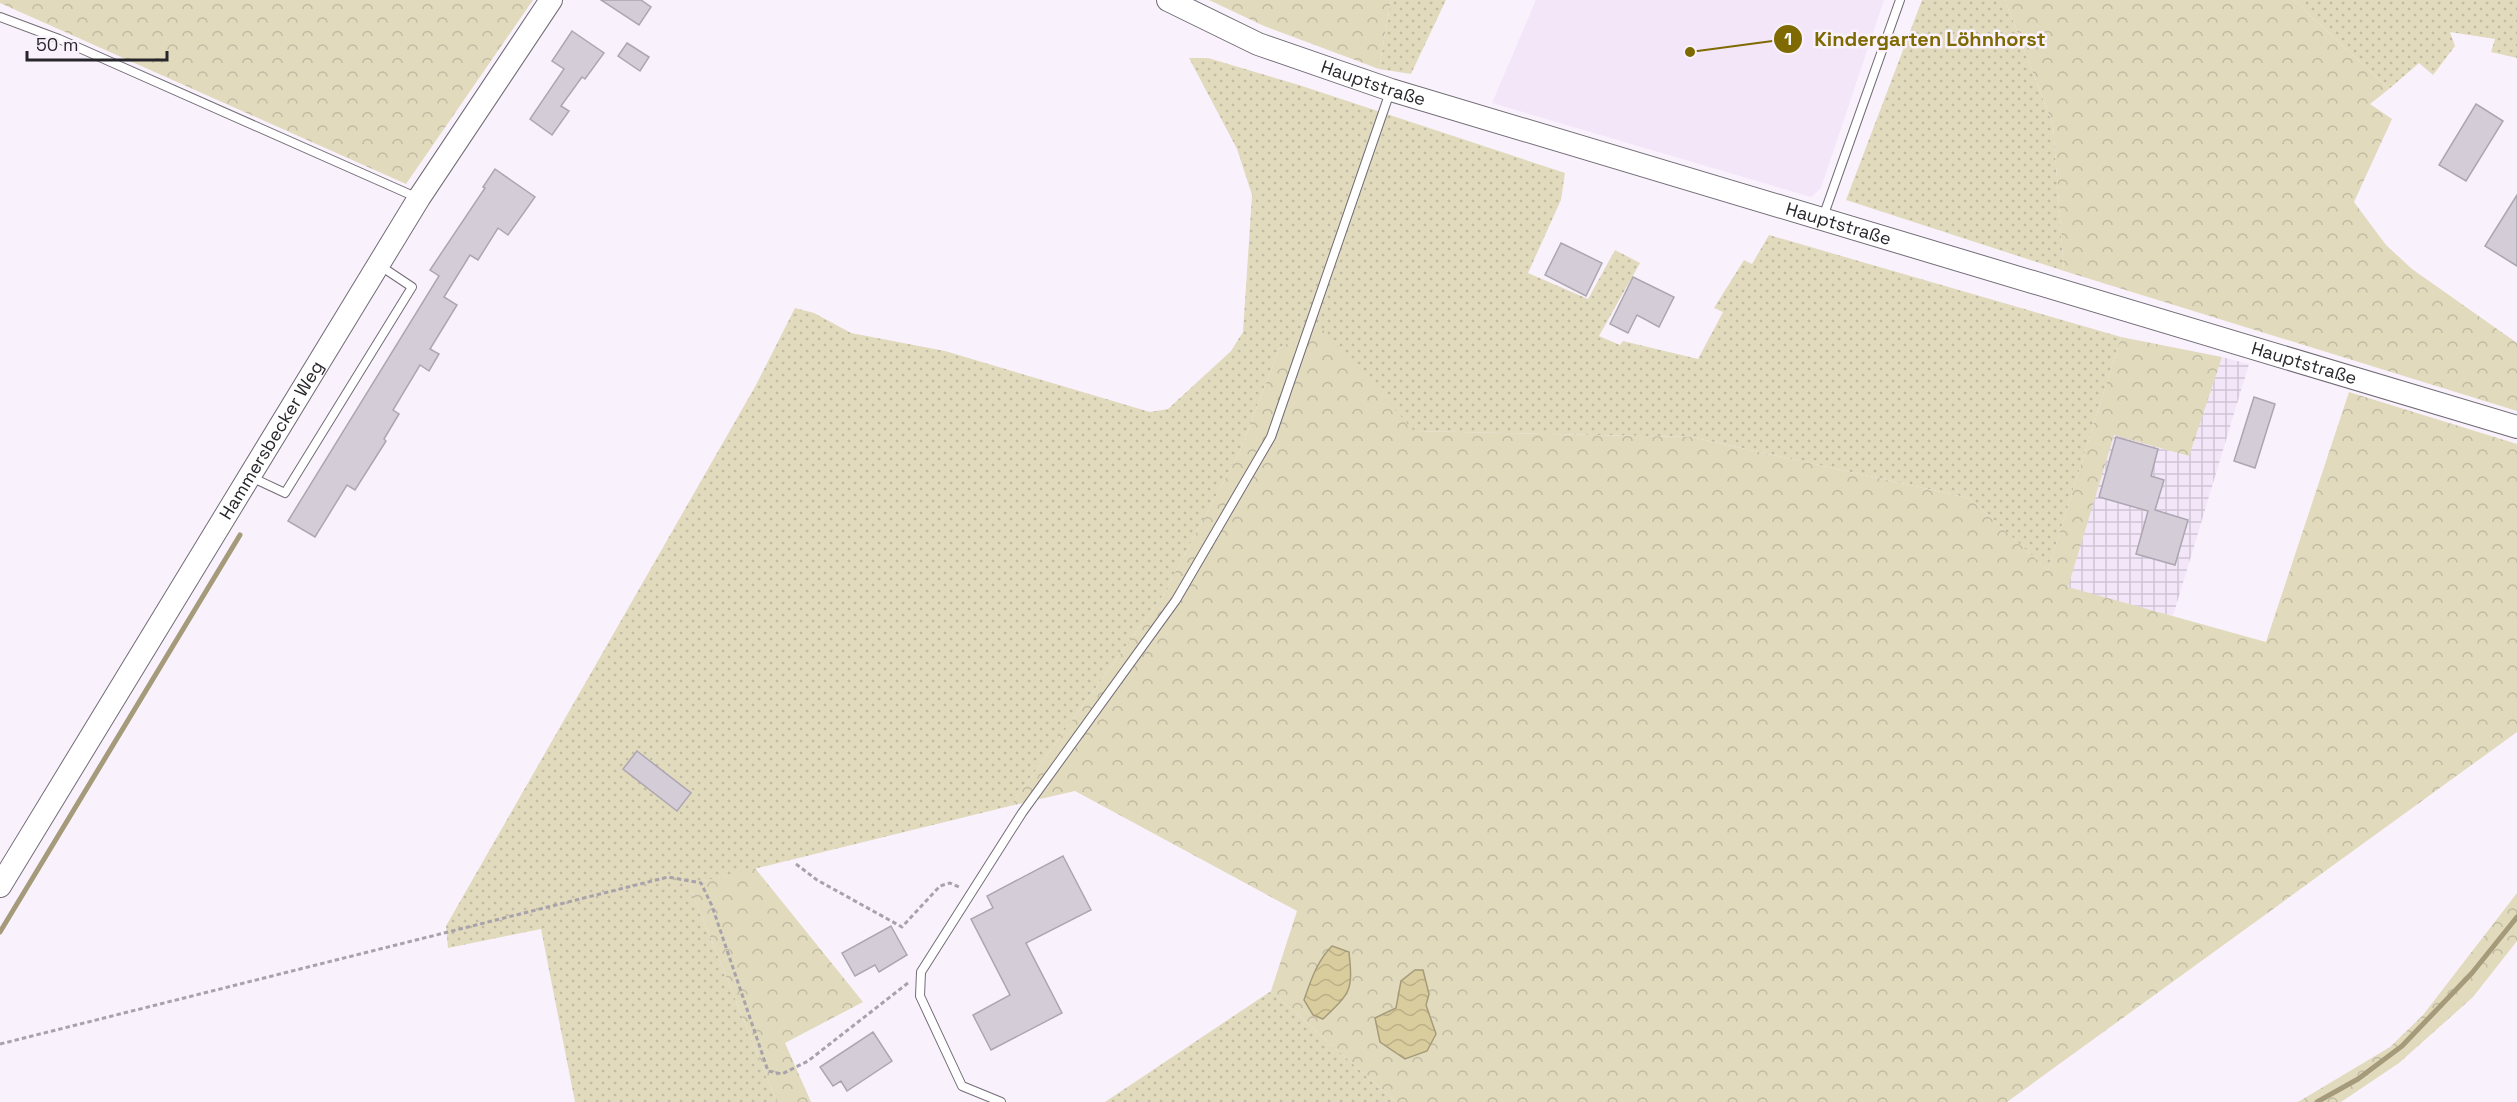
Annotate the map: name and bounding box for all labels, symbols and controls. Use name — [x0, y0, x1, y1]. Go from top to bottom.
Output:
callout: Kindergarten Löhnhorst — [1773, 20, 2058, 58]
scale bar — [27, 24, 166, 62]
text: Kindergarten Löhnhorst — [1814, 26, 2046, 52]
text: 1 — [1784, 27, 1792, 50]
text: 50 m — [36, 33, 78, 56]
street label: Hauptstraße — [1318, 55, 1428, 111]
street label: Hauptstraße — [1783, 197, 1894, 250]
street label: Hauptstraße — [2249, 336, 2360, 389]
street label: Hammersbecker Weg — [214, 356, 328, 524]

